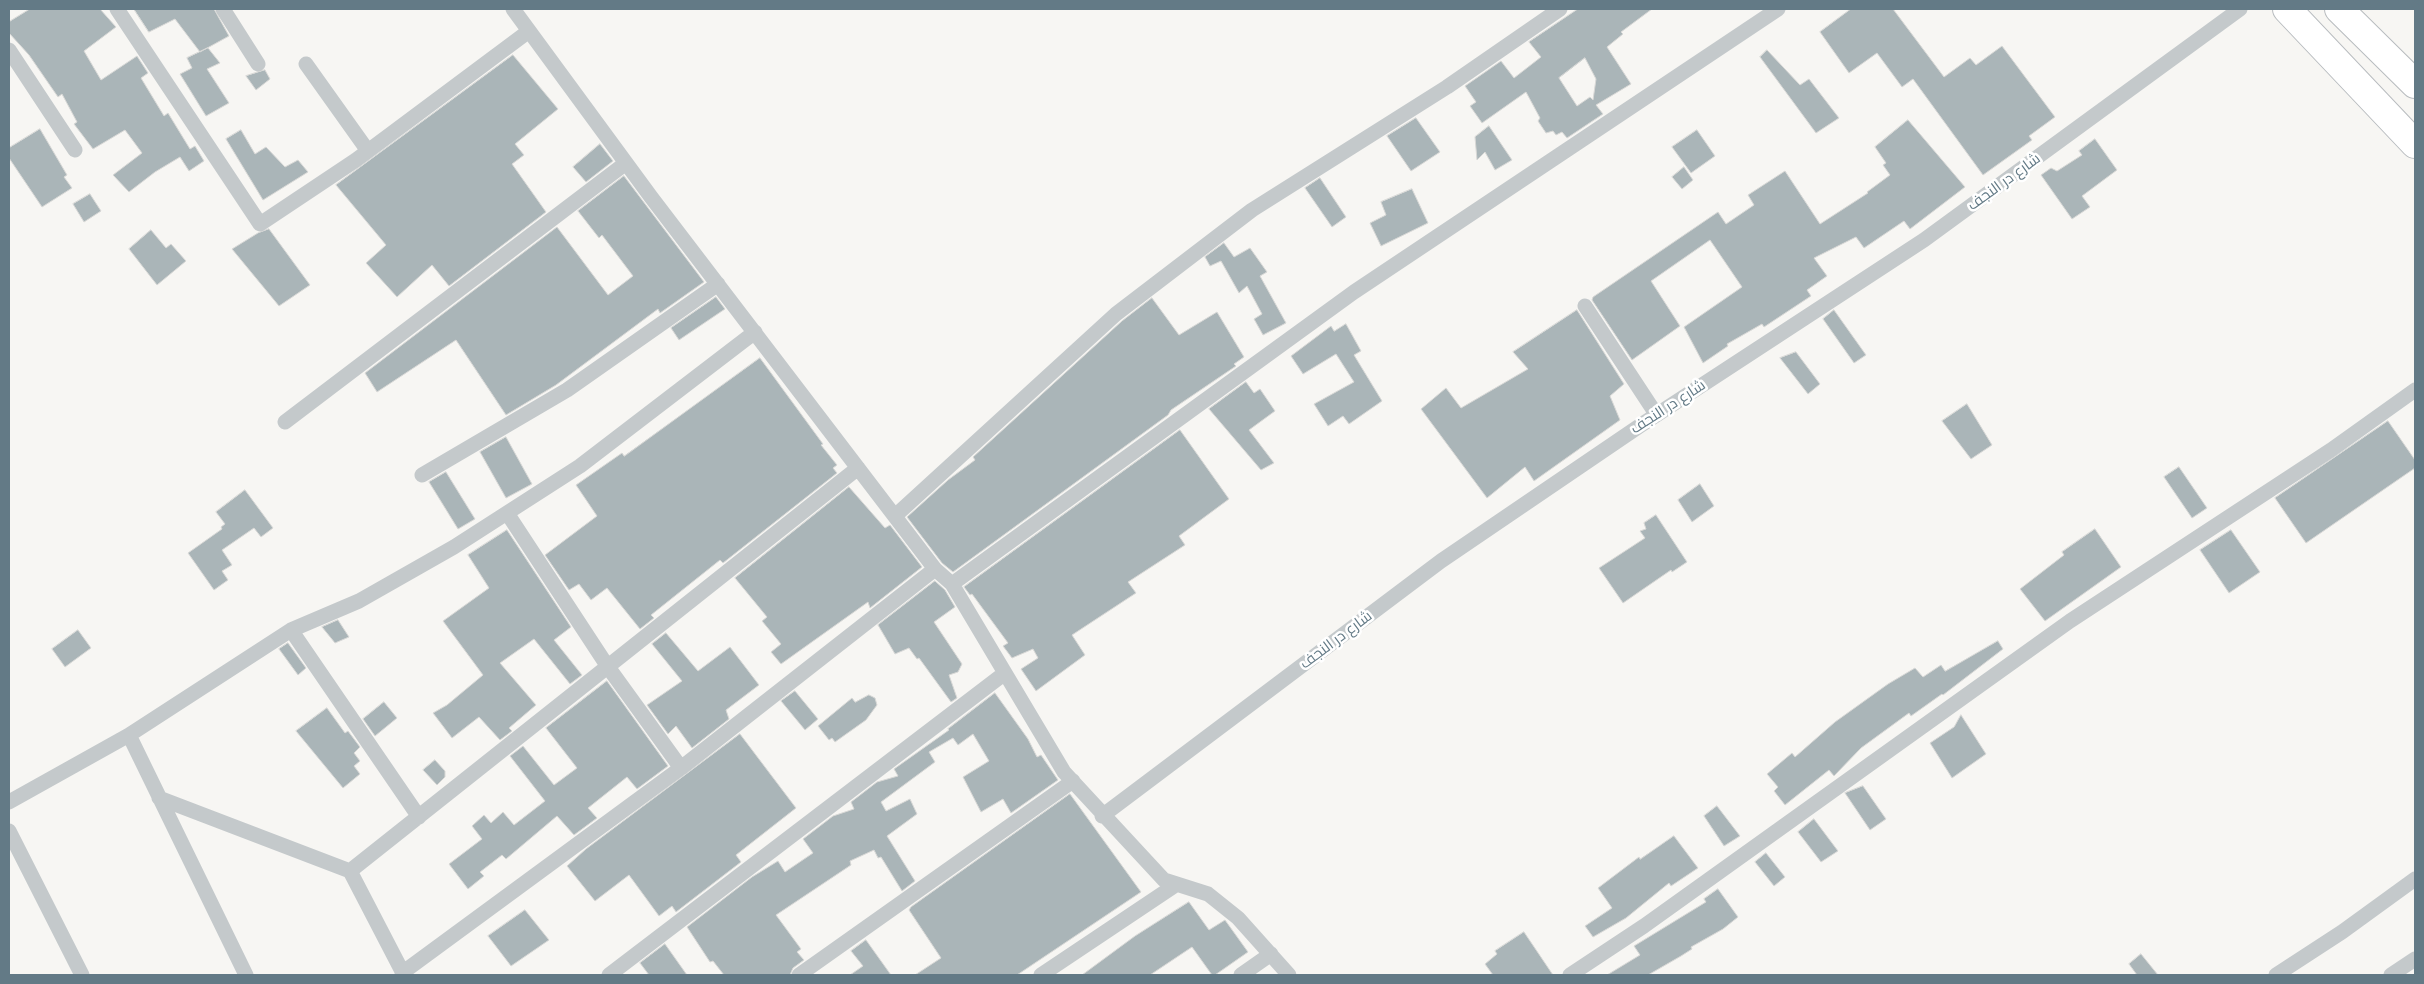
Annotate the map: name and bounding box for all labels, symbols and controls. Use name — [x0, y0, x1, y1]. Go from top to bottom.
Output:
street label: شارع در النجف — [1964, 150, 2044, 214]
street label: شارع در النجف — [1627, 376, 1709, 438]
street label: شارع در النجف — [1296, 607, 1376, 673]

